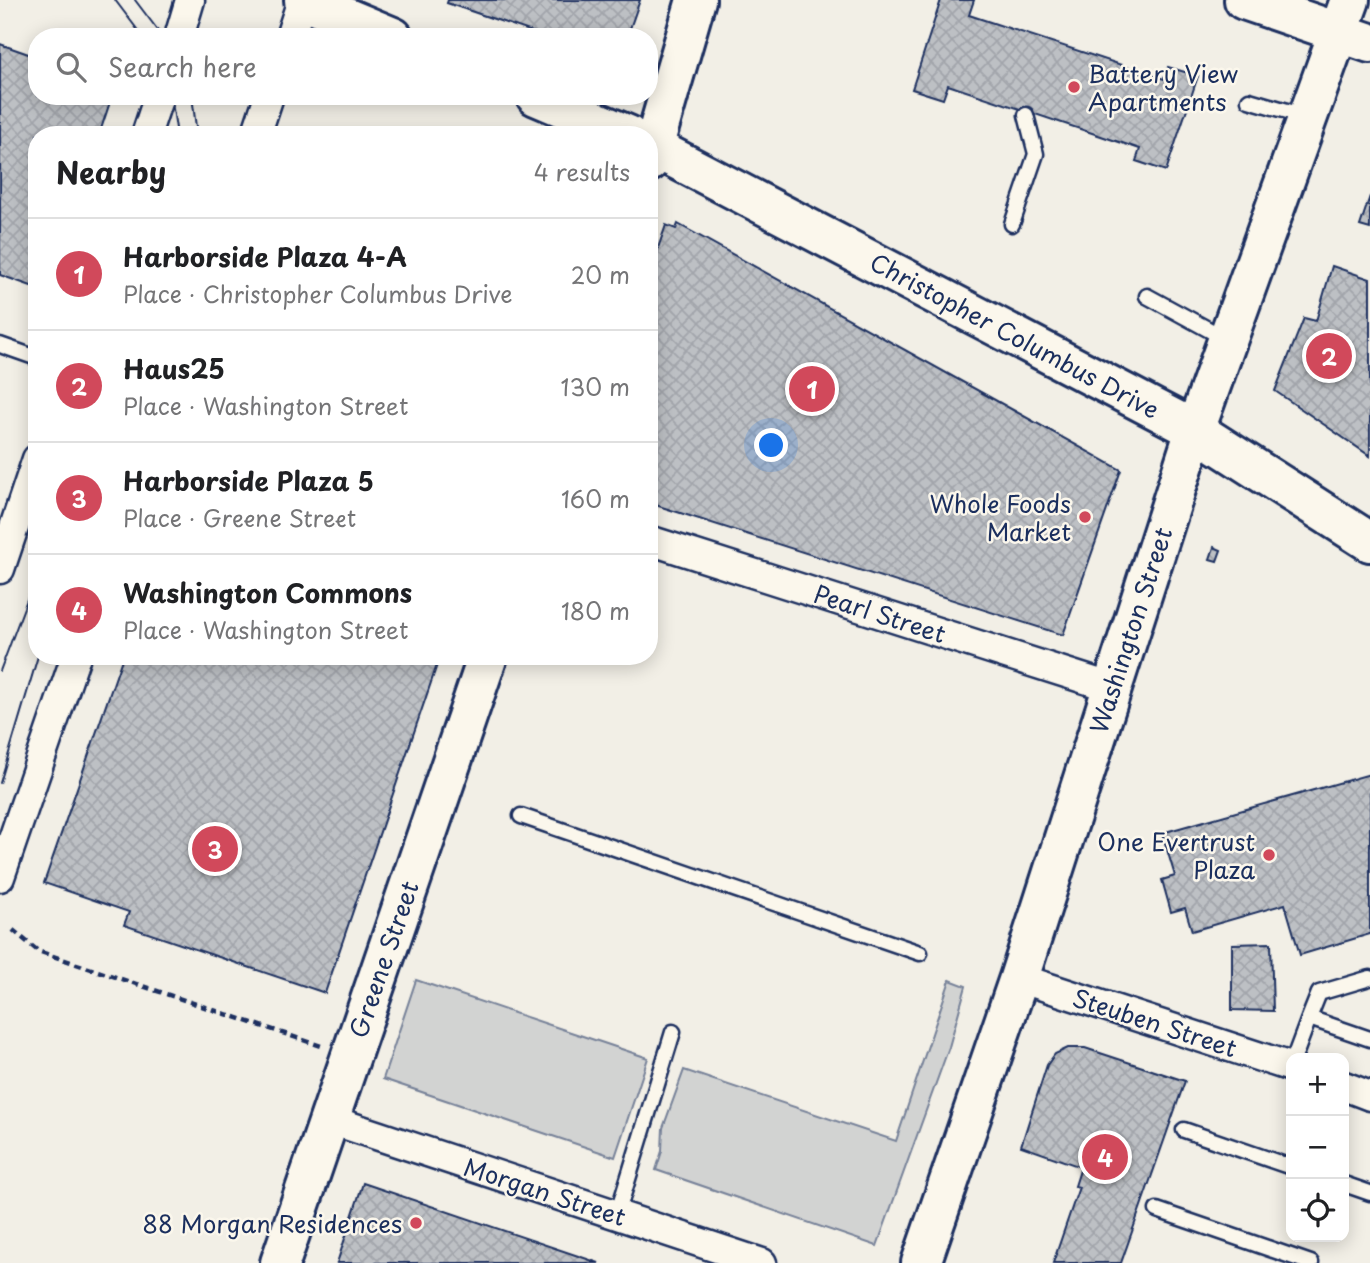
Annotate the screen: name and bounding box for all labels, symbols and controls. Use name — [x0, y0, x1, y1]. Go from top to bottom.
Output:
search box — [28, 28, 658, 105]
text: Search here — [108, 47, 257, 86]
icon: search — [52, 48, 90, 86]
place label: Battery View Apartments — [1088, 55, 1238, 119]
marker: Battery View Apartments — [1066, 79, 1082, 95]
text: Nearby — [56, 149, 166, 194]
text: 4 results — [534, 154, 630, 189]
text: Harborside Plaza 4-A — [123, 237, 407, 276]
street label: Christopher Columbus Drive — [864, 243, 1166, 427]
text: 1 — [74, 257, 85, 292]
text: 20 m — [571, 257, 630, 292]
text: Place · Christopher Columbus Drive — [123, 276, 512, 311]
pin: 2 — [1306, 330, 1352, 382]
text: Haus25 — [123, 349, 225, 388]
pin: 1 — [789, 363, 835, 415]
text: 2 — [71, 369, 87, 404]
text: 130 m — [560, 369, 630, 404]
text: Place · Washington Street — [123, 388, 408, 423]
your location — [754, 428, 788, 462]
text: Harborside Plaza 5 — [123, 461, 374, 500]
text: 3 — [71, 481, 87, 516]
text: 160 m — [561, 481, 630, 516]
place label: Whole Foods Market — [930, 485, 1071, 549]
text: Place · Greene Street — [123, 500, 356, 535]
marker: Whole Foods Market — [1077, 509, 1093, 525]
street label: Washington Street — [1080, 522, 1180, 738]
text: Washington Commons — [123, 573, 412, 612]
street label: Pearl Street — [809, 575, 951, 651]
text: 4 — [71, 593, 87, 628]
text: 180 m — [561, 593, 630, 628]
text: Place · Washington Street — [123, 612, 408, 647]
pin: 3 — [192, 823, 238, 875]
place label: One Evertrust Plaza — [1097, 823, 1255, 887]
marker: One Evertrust Plaza — [1261, 847, 1277, 863]
street label: Greene Street — [339, 876, 427, 1042]
street label: Steuben Street — [1068, 979, 1242, 1066]
map controls — [1286, 1053, 1349, 1242]
button: + — [1286, 1053, 1349, 1116]
button: − — [1286, 1116, 1349, 1179]
pin: 4 — [1082, 1131, 1128, 1183]
street label: Morgan Street — [459, 1148, 631, 1234]
button: locate — [1286, 1179, 1349, 1242]
place label: 88 Morgan Residences — [142, 1205, 402, 1241]
marker: 88 Morgan Residences — [408, 1215, 424, 1231]

